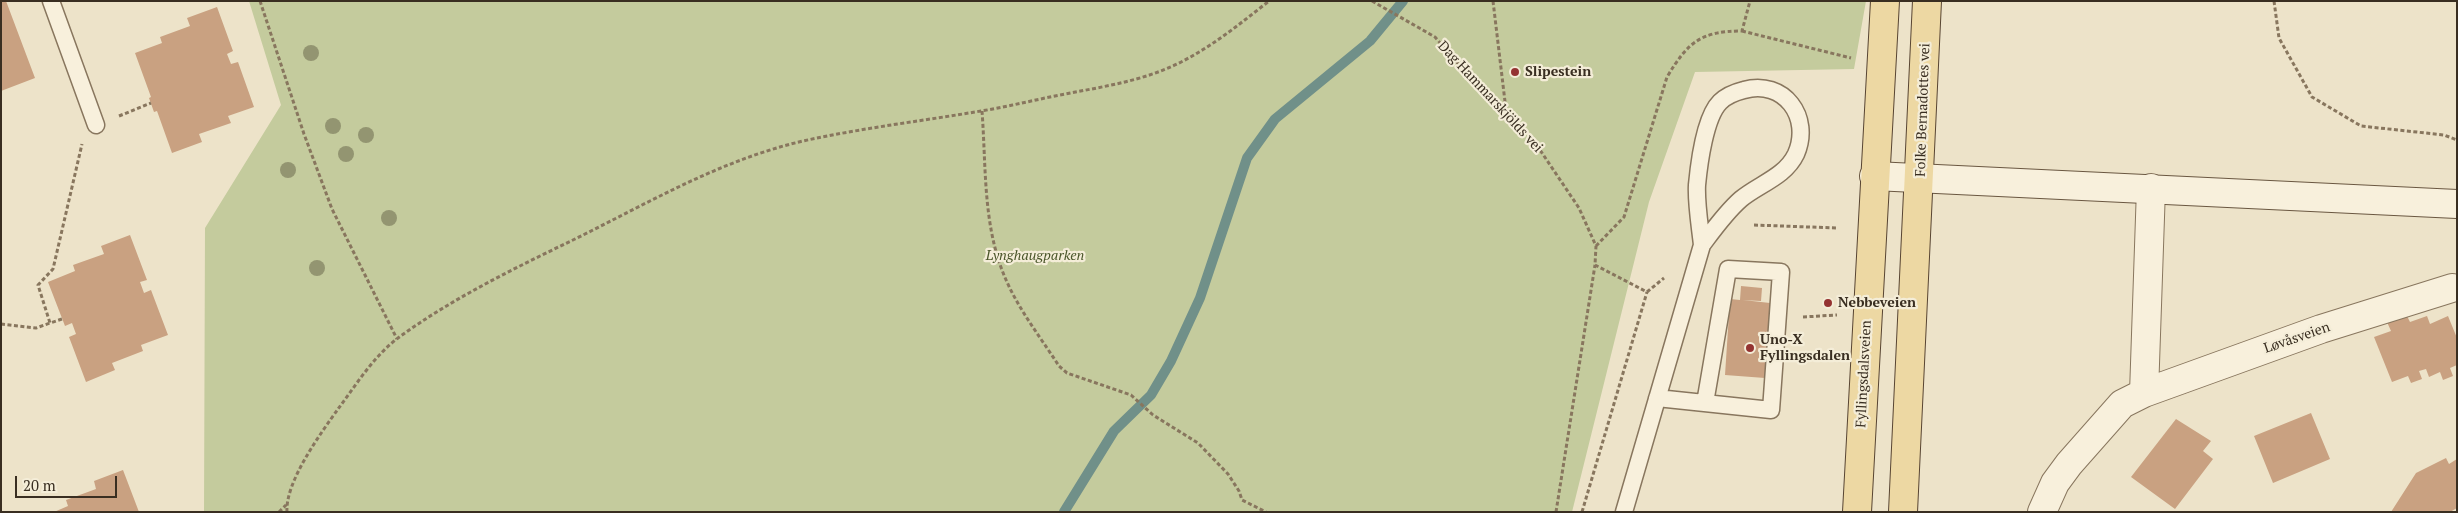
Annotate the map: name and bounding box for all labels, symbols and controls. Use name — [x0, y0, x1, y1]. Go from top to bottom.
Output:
street label: Dag Hammarskjölds vei — [1434, 38, 1546, 156]
street label: Folke Bernadottes vei — [1912, 43, 1934, 177]
place label: Slipestein — [1525, 64, 1591, 80]
marker: Slipestein — [1509, 66, 1521, 78]
park label: Lynghaugparken — [986, 248, 1084, 264]
place label: Nebbeveien — [1838, 295, 1916, 311]
marker: Nebbeveien — [1822, 297, 1834, 309]
street label: Løvåsveien — [2262, 319, 2332, 357]
street label: Fyllingsdalsveien — [1853, 320, 1875, 428]
place label: Uno-X Fyllingsdalen — [1760, 332, 1850, 364]
marker: Uno-X Fyllingsdalen — [1744, 342, 1756, 354]
scale bar — [18, 466, 120, 498]
text: 20 m — [23, 475, 56, 495]

